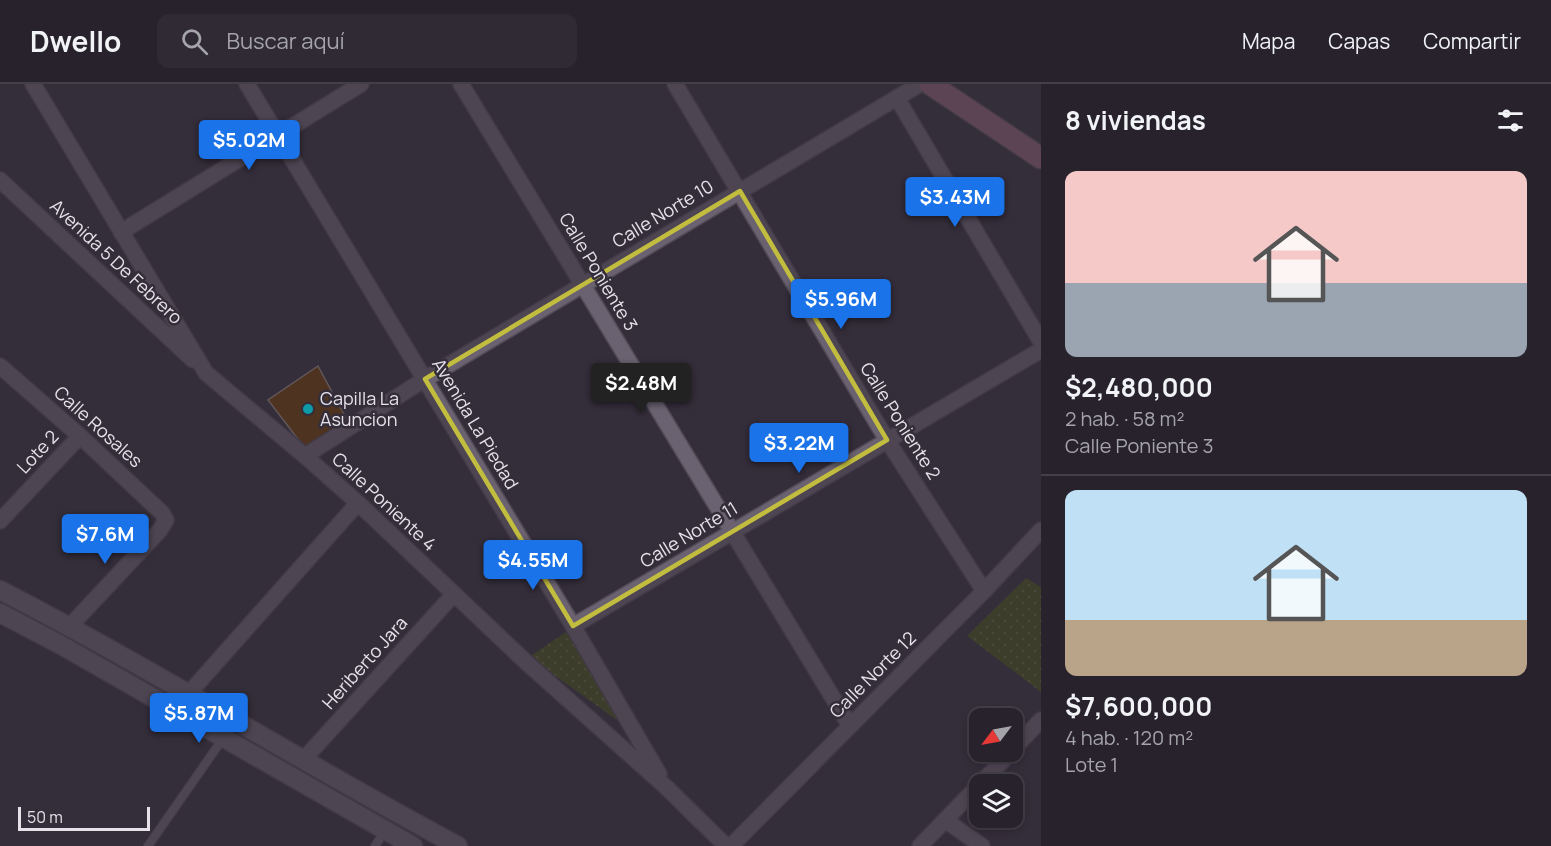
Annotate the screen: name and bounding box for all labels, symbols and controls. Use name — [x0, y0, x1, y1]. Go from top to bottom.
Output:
search box — [157, 14, 577, 68]
text: Dwello — [30, 22, 121, 60]
icon: search — [178, 25, 211, 58]
text: Buscar aquí — [226, 26, 345, 56]
text: Mapa — [1242, 27, 1295, 55]
text: Capas — [1328, 27, 1390, 55]
text: Compartir — [1423, 27, 1521, 55]
text: 8 viviendas — [1065, 102, 1206, 138]
icon: filters — [1494, 104, 1527, 137]
pin: $5.02M — [200, 120, 298, 171]
text: $5.02M — [213, 126, 285, 153]
street label: Calle Norte 10 — [608, 174, 717, 253]
pin: $3.43M — [906, 177, 1004, 228]
text: $3.43M — [919, 183, 991, 210]
street label: Avenida 5 De Febrero — [45, 194, 188, 329]
street label: Calle Poniente 3 — [554, 208, 644, 335]
icon: home — [1242, 210, 1350, 318]
pin: $5.96M — [792, 279, 890, 330]
text: $5.96M — [805, 285, 877, 312]
street label: Avenida La Piedad — [427, 354, 524, 493]
street label: Calle Poniente 2 — [855, 357, 947, 484]
pin: $2.48M — [592, 363, 690, 414]
text: $2.48M — [605, 369, 677, 396]
text: $2,480,000 — [1065, 369, 1213, 405]
street label: Calle Rosales — [49, 380, 148, 472]
place label: Capilla La Asuncion — [320, 386, 399, 431]
marker: Capilla La Asuncion — [301, 402, 315, 416]
text: 2 hab. · 58 m² — [1065, 405, 1185, 432]
pin: $3.22M — [750, 423, 848, 474]
street label: Lote 2 — [11, 424, 63, 478]
text: $3.22M — [763, 429, 835, 456]
text: Calle Poniente 3 — [1065, 432, 1213, 459]
street label: Calle Poniente 4 — [327, 447, 442, 556]
street label: Calle Norte 11 — [635, 496, 742, 573]
pin: $7.6M — [63, 514, 147, 565]
text: $7.6M — [76, 520, 134, 547]
icon: home — [1242, 529, 1350, 637]
pin: $4.55M — [484, 540, 582, 591]
text: $4.55M — [498, 546, 568, 573]
street label: Heriberto Jara — [316, 611, 412, 714]
street label: Calle Norte 12 — [824, 626, 921, 723]
text: $7,600,000 — [1065, 688, 1212, 724]
pin: $5.87M — [150, 693, 248, 744]
text: $5.87M — [164, 699, 234, 726]
north arrow — [969, 708, 1023, 762]
map controls — [969, 708, 1023, 828]
text: 4 hab. · 120 m² — [1065, 724, 1193, 751]
text: Lote 1 — [1065, 751, 1118, 778]
button: layers — [969, 774, 1023, 828]
scale bar — [18, 804, 150, 832]
text: 50 m — [27, 806, 63, 828]

